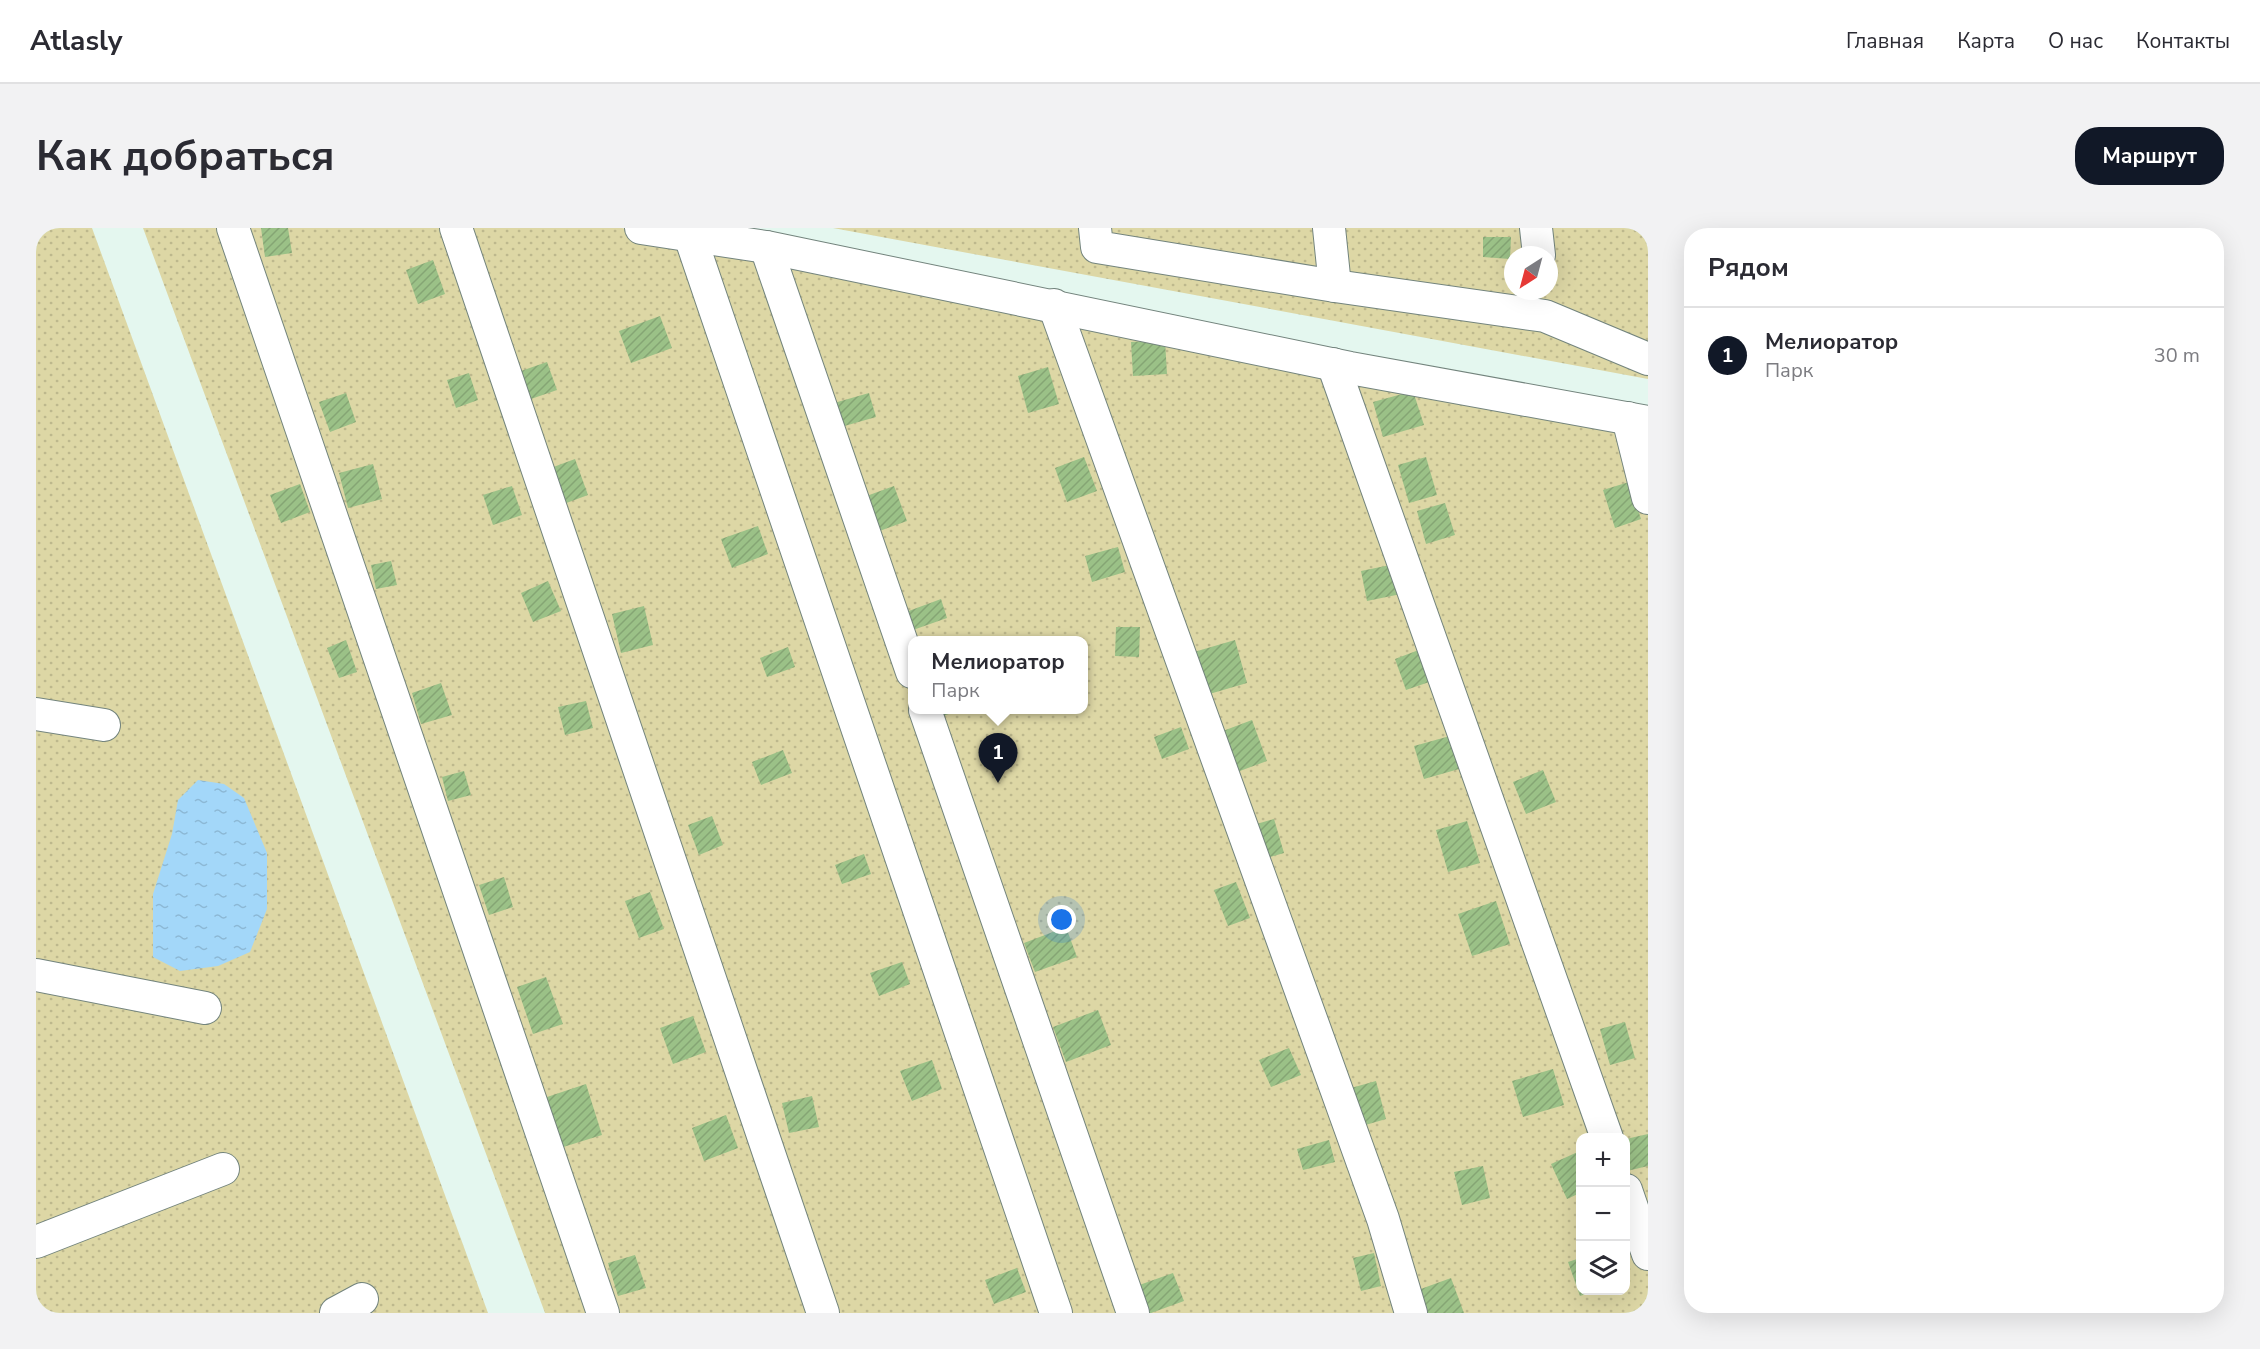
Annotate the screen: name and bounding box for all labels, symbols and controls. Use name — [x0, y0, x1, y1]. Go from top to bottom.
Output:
text: Atlasly — [30, 22, 122, 60]
text: Главная — [1846, 27, 1924, 55]
text: Карта — [1957, 27, 2015, 55]
text: О нас — [2048, 27, 2103, 55]
text: Контакты — [2136, 27, 2230, 55]
button: Маршрут — [2075, 127, 2224, 185]
text: Как добраться — [36, 128, 335, 185]
north arrow — [1504, 246, 1558, 300]
text: Рядом — [1708, 250, 1789, 285]
text: Мелиоратор — [1765, 327, 1898, 357]
text: 1 — [1722, 342, 1734, 369]
text: 30 m — [2154, 342, 2200, 369]
text: Парк — [1765, 357, 1813, 384]
popup — [908, 636, 1088, 714]
text: Мелиоратор — [931, 647, 1065, 677]
text: Парк — [931, 677, 980, 704]
pin: 1 — [978, 734, 1018, 783]
your location — [1047, 905, 1076, 934]
map controls — [1576, 1133, 1630, 1295]
button: + — [1576, 1133, 1630, 1187]
button: − — [1576, 1187, 1630, 1241]
button: layers — [1576, 1241, 1630, 1295]

